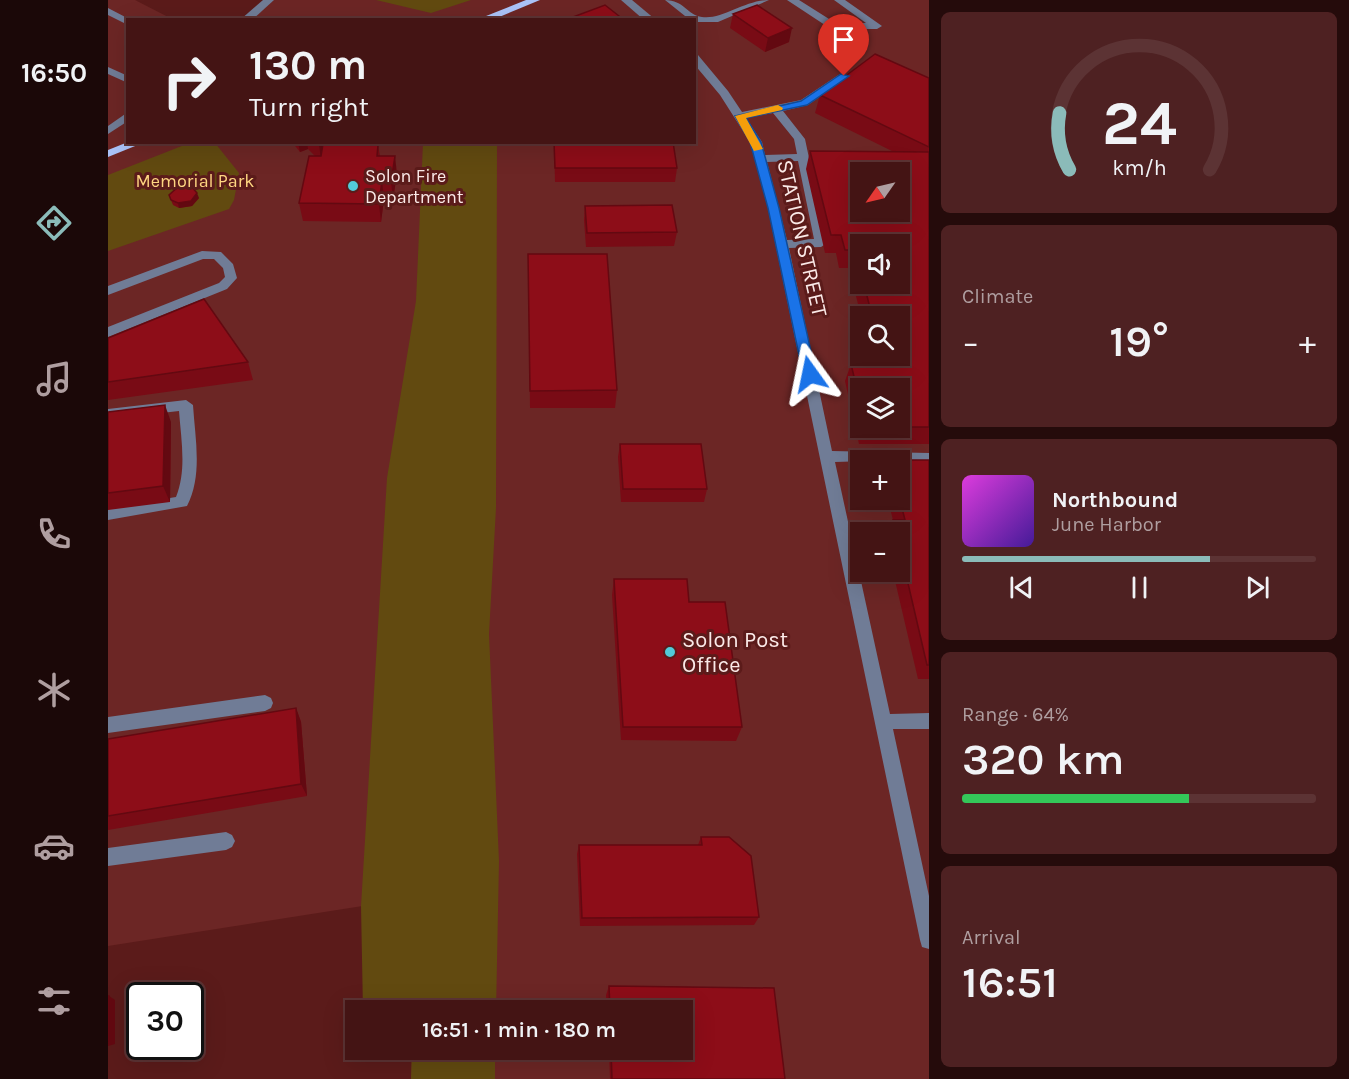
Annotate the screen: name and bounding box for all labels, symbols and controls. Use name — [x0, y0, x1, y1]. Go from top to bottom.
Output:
pin — [818, 14, 869, 76]
icon: arrive — [827, 23, 860, 56]
text: 130 m — [249, 40, 367, 90]
icon: right — [150, 42, 228, 120]
text: 16:50 — [21, 57, 87, 89]
text: 24 — [1102, 87, 1176, 160]
text: Turn right — [249, 91, 369, 123]
text: km/h — [1112, 155, 1166, 180]
street label: STATION STREET — [771, 157, 833, 319]
north arrow — [850, 162, 910, 222]
map controls — [850, 162, 910, 582]
place label: Solon Fire Department — [365, 165, 464, 208]
park label: Memorial Park — [136, 170, 254, 192]
marker: Solon Fire Department — [346, 179, 360, 193]
icon: directions — [33, 202, 75, 244]
button: sound — [850, 234, 910, 294]
text: Climate — [962, 285, 1033, 308]
button: search — [850, 306, 910, 366]
text: 19° — [1109, 315, 1169, 367]
text: − — [962, 323, 979, 361]
text: + — [1299, 323, 1316, 361]
position arrow — [778, 342, 842, 406]
icon: music — [33, 358, 75, 400]
button: layers — [850, 378, 910, 438]
button: + — [850, 450, 910, 510]
text: Northbound — [1052, 487, 1178, 513]
icon: phone — [33, 513, 75, 555]
text: June Harbor — [1052, 513, 1161, 536]
button: − — [850, 522, 910, 582]
icon: previous — [1005, 571, 1038, 604]
icon: pause — [1123, 571, 1156, 604]
icon: next — [1241, 571, 1274, 604]
place label: Solon Post Office — [682, 627, 788, 678]
marker: Solon Post Office — [663, 645, 677, 659]
icon: climate — [33, 669, 75, 711]
text: Range · 64% — [962, 703, 1069, 726]
text: 320 km — [962, 733, 1125, 785]
icon: car — [33, 825, 75, 867]
text: Arrival — [962, 926, 1021, 949]
text: 16:51 — [962, 956, 1058, 1008]
icon: filters — [33, 980, 75, 1022]
speed limit sign: 30 — [126, 982, 204, 1060]
text: 16:51 · 1 min · 180 m — [422, 1017, 616, 1043]

